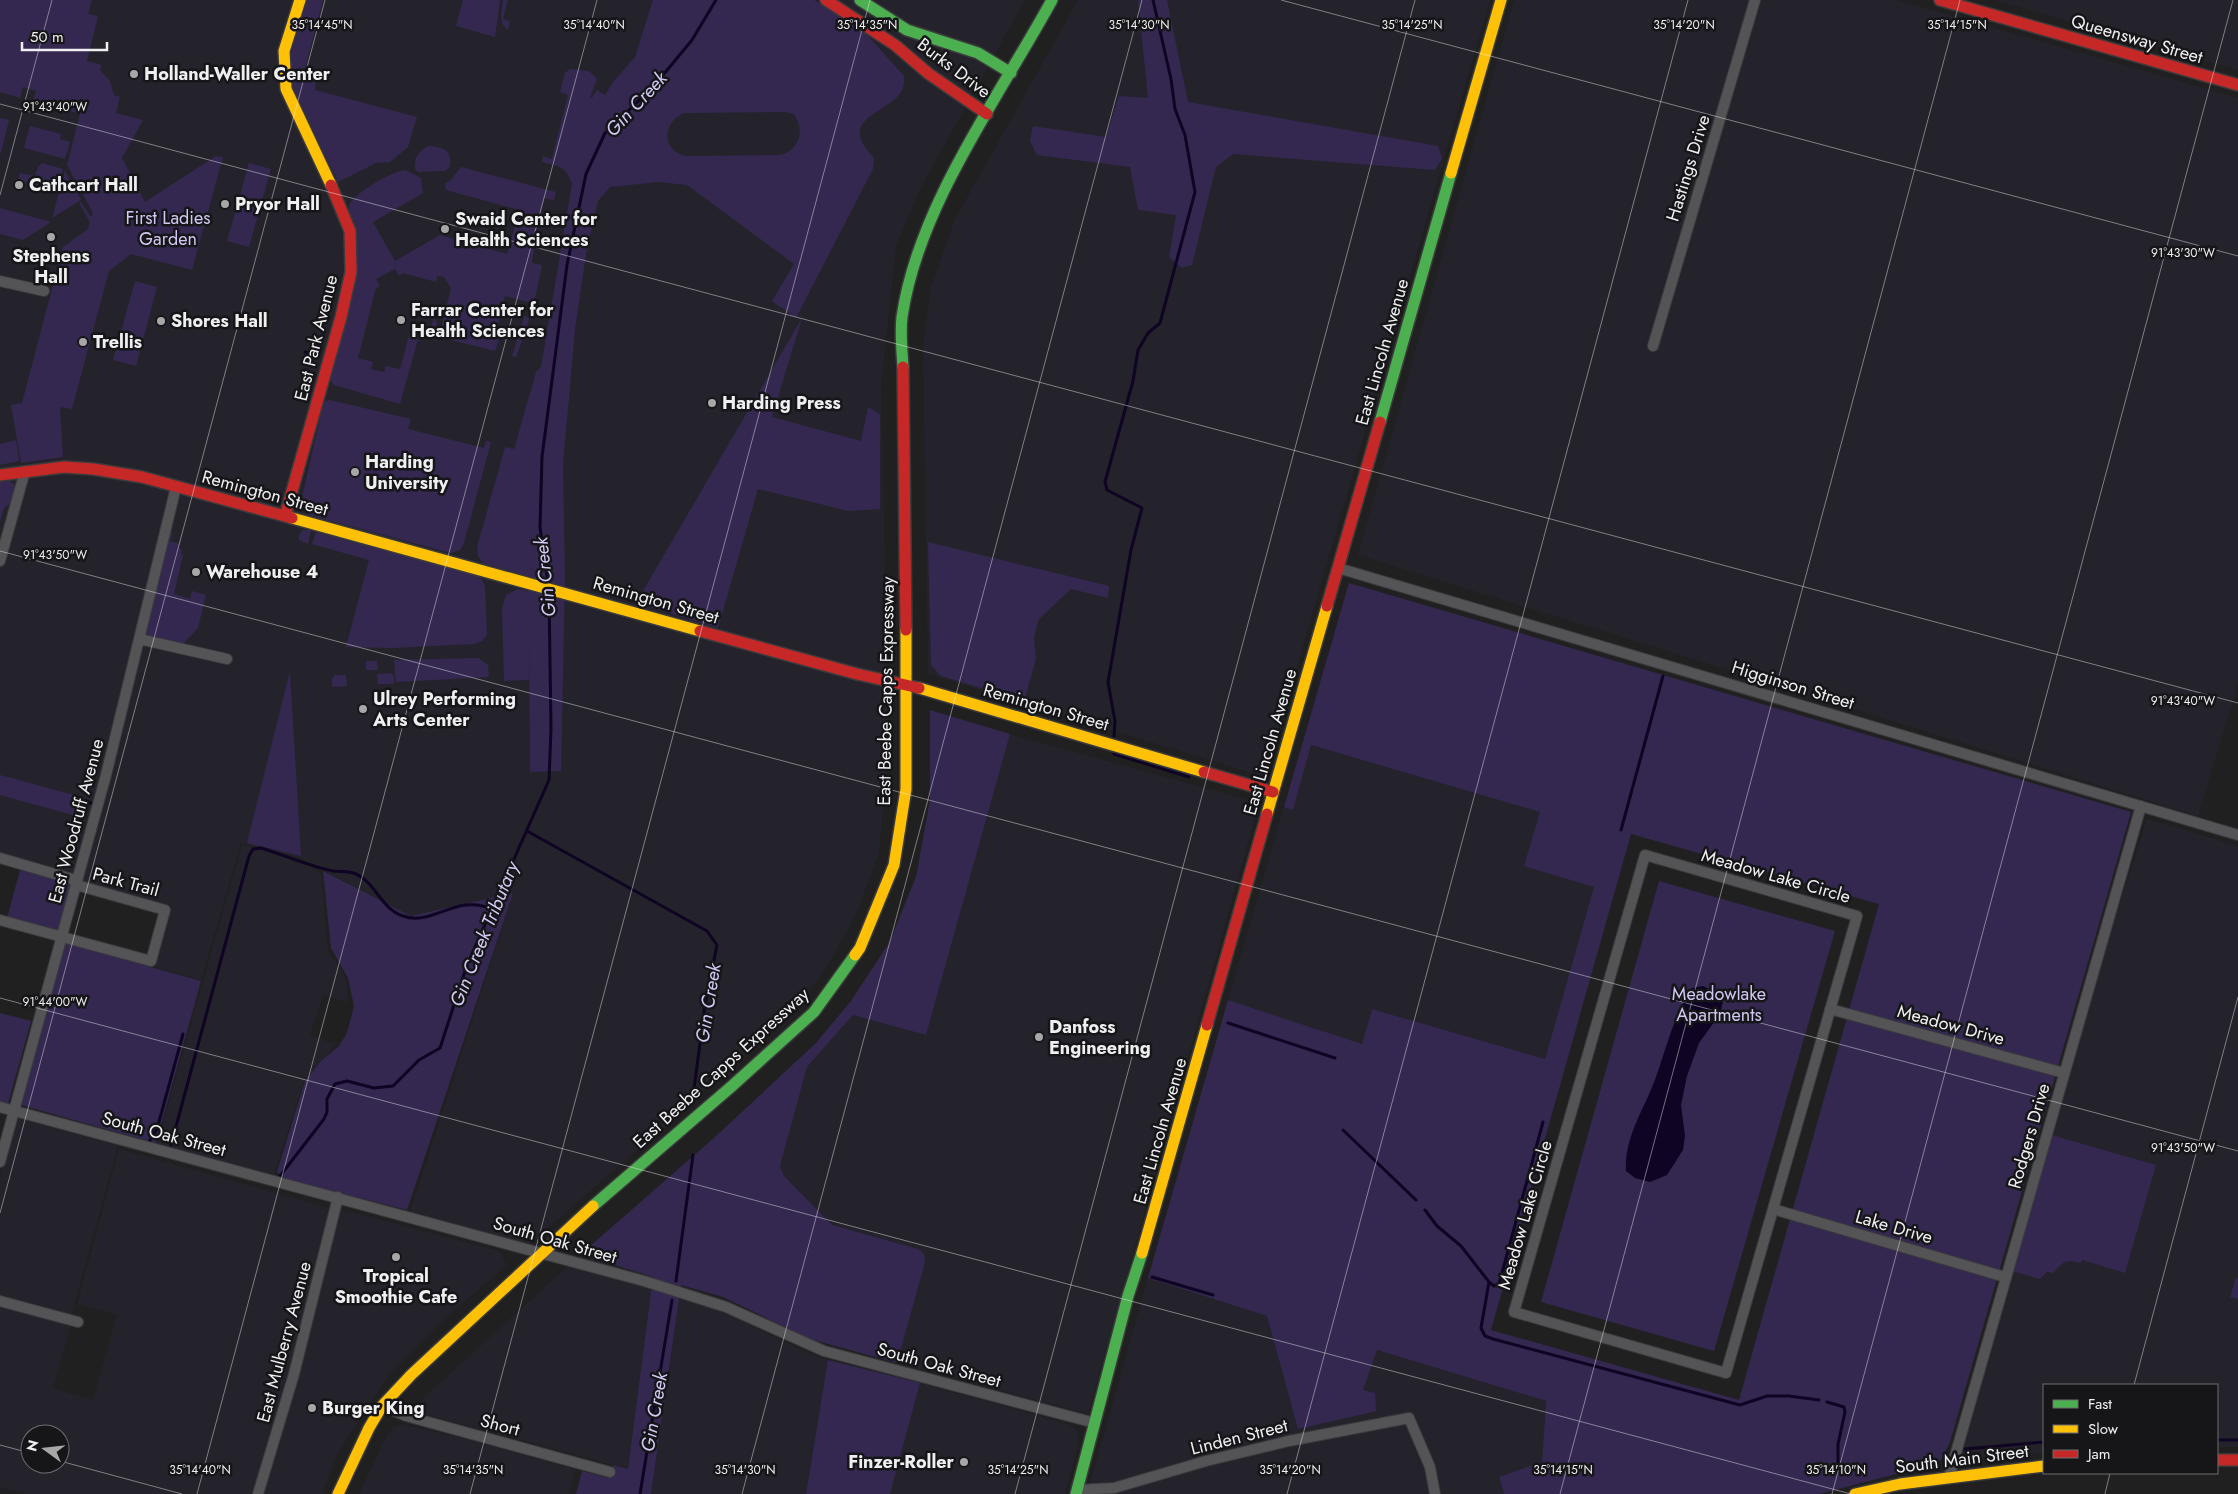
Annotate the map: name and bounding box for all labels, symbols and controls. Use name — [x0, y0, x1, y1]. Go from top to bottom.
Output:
street label: Queensway Street — [2068, 8, 2207, 70]
text: 35°14'45"N — [291, 16, 353, 34]
text: 35°14'40"N — [563, 16, 625, 34]
text: 35°14'35"N — [837, 16, 897, 34]
text: 35°14'30"N — [1108, 16, 1170, 34]
text: 35°14'25"N — [1382, 16, 1442, 34]
text: 35°14'20"N — [1653, 16, 1715, 34]
text: 35°14'15"N — [1927, 16, 1987, 34]
scale bar — [22, 20, 108, 52]
text: 50 m — [30, 26, 64, 48]
street label: Burks Drive — [912, 32, 996, 104]
place label: Holland-Waller Center — [144, 61, 331, 87]
water label: Gin Creek — [599, 65, 674, 143]
marker: Holland-Waller Center — [128, 68, 140, 80]
text: 91°43'40"W — [23, 98, 87, 116]
street label: Hastings Drive — [1659, 112, 1717, 224]
place label: Cathcart Hall — [29, 172, 138, 198]
marker: Cathcart Hall — [13, 179, 25, 191]
place label: Pryor Hall — [235, 191, 320, 217]
marker: Pryor Hall — [219, 198, 231, 210]
park label: First Ladies Garden — [125, 205, 211, 252]
place label: Swaid Center for Health Sciences — [455, 206, 598, 253]
marker: Swaid Center for Health Sciences — [439, 223, 451, 235]
marker: Stephens Hall — [45, 231, 57, 243]
place label: Stephens Hall — [12, 243, 90, 290]
text: 91°43'30"W — [2151, 244, 2215, 262]
street label: East Park Avenue — [288, 272, 344, 404]
street label: East Lincoln Avenue — [1349, 276, 1415, 428]
place label: Farrar Center for Health Sciences — [411, 297, 554, 344]
place label: Shores Hall — [171, 308, 268, 334]
marker: Farrar Center for Health Sciences — [395, 314, 407, 326]
marker: Shores Hall — [155, 315, 167, 327]
place label: Trellis — [93, 329, 142, 355]
marker: Trellis — [77, 336, 89, 348]
place label: Harding Press — [722, 390, 841, 416]
marker: Harding Press — [706, 397, 718, 409]
place label: Harding University — [365, 449, 449, 496]
street label: Remington Street — [199, 464, 332, 523]
marker: Harding University — [349, 466, 361, 478]
water label: Gin Creek — [527, 535, 563, 618]
text: 91°43'50"W — [23, 546, 87, 564]
place label: Warehouse 4 — [206, 559, 318, 585]
marker: Warehouse 4 — [190, 566, 202, 578]
street label: Remington Street — [590, 570, 723, 631]
street label: East Beebe Capps Expressway — [871, 576, 901, 806]
street label: Higginson Street — [1728, 654, 1858, 716]
street label: East Lincoln Avenue — [1237, 666, 1303, 818]
street label: Remington Street — [980, 677, 1113, 738]
place label: Ulrey Performing Arts Center — [372, 686, 516, 733]
text: 91°43'40"W — [2151, 692, 2215, 710]
marker: Ulrey Performing Arts Center — [357, 703, 369, 715]
street label: East Woodruff Avenue — [42, 736, 110, 906]
street label: Meadow Lake Circle — [1698, 842, 1854, 910]
water label: Gin Creek Tributary — [443, 856, 526, 1011]
street label: Park Trail — [90, 861, 162, 903]
water label: Gin Creek — [688, 960, 728, 1045]
park label: Meadowlake Apartments — [1672, 981, 1766, 1028]
street label: East Beebe Capps Expressway — [627, 982, 815, 1154]
text: 91°44'00"W — [23, 993, 88, 1011]
street label: Meadow Drive — [1895, 998, 2007, 1052]
place label: Danfoss Engineering — [1049, 1014, 1151, 1061]
marker: Danfoss Engineering — [1033, 1031, 1045, 1043]
street label: East Lincoln Avenue — [1127, 1055, 1193, 1207]
street label: Rodgers Drive — [2002, 1080, 2056, 1192]
street label: South Oak Street — [99, 1105, 230, 1163]
street label: Meadow Lake Circle — [1491, 1137, 1559, 1293]
text: 91°43'50"W — [2151, 1139, 2215, 1157]
street label: Lake Drive — [1852, 1204, 1936, 1250]
street label: South Oak Street — [490, 1210, 620, 1270]
marker: Tropical Smoothie Cafe — [390, 1251, 402, 1263]
street label: East Mulberry Avenue — [250, 1259, 318, 1425]
place label: Tropical Smoothie Cafe — [335, 1263, 457, 1310]
street label: South Oak Street — [874, 1336, 1005, 1394]
water label: Gin Creek — [634, 1369, 674, 1454]
legend — [2043, 1384, 2218, 1474]
text: Fast — [2088, 1393, 2112, 1415]
place label: Burger King — [322, 1395, 424, 1421]
marker: Burger King — [306, 1402, 318, 1414]
street label: Short — [477, 1407, 523, 1443]
street label: Linden Street — [1188, 1412, 1291, 1462]
text: Slow — [2088, 1418, 2119, 1440]
north arrow — [20, 1424, 70, 1474]
text: N — [21, 1438, 44, 1454]
street label: South Main Street — [1894, 1438, 2031, 1480]
text: Jam — [2086, 1443, 2111, 1465]
place label: Finzer-Roller — [848, 1449, 955, 1475]
marker: Finzer-Roller — [958, 1456, 970, 1468]
text: 35°14'40"N — [169, 1461, 231, 1479]
text: 35°14'35"N — [443, 1461, 503, 1479]
text: 35°14'30"N — [714, 1461, 776, 1479]
text: 35°14'25"N — [988, 1461, 1048, 1479]
text: 35°14'20"N — [1259, 1461, 1321, 1479]
text: 35°14'15"N — [1533, 1461, 1593, 1479]
text: 35°14'10"N — [1806, 1461, 1866, 1479]

